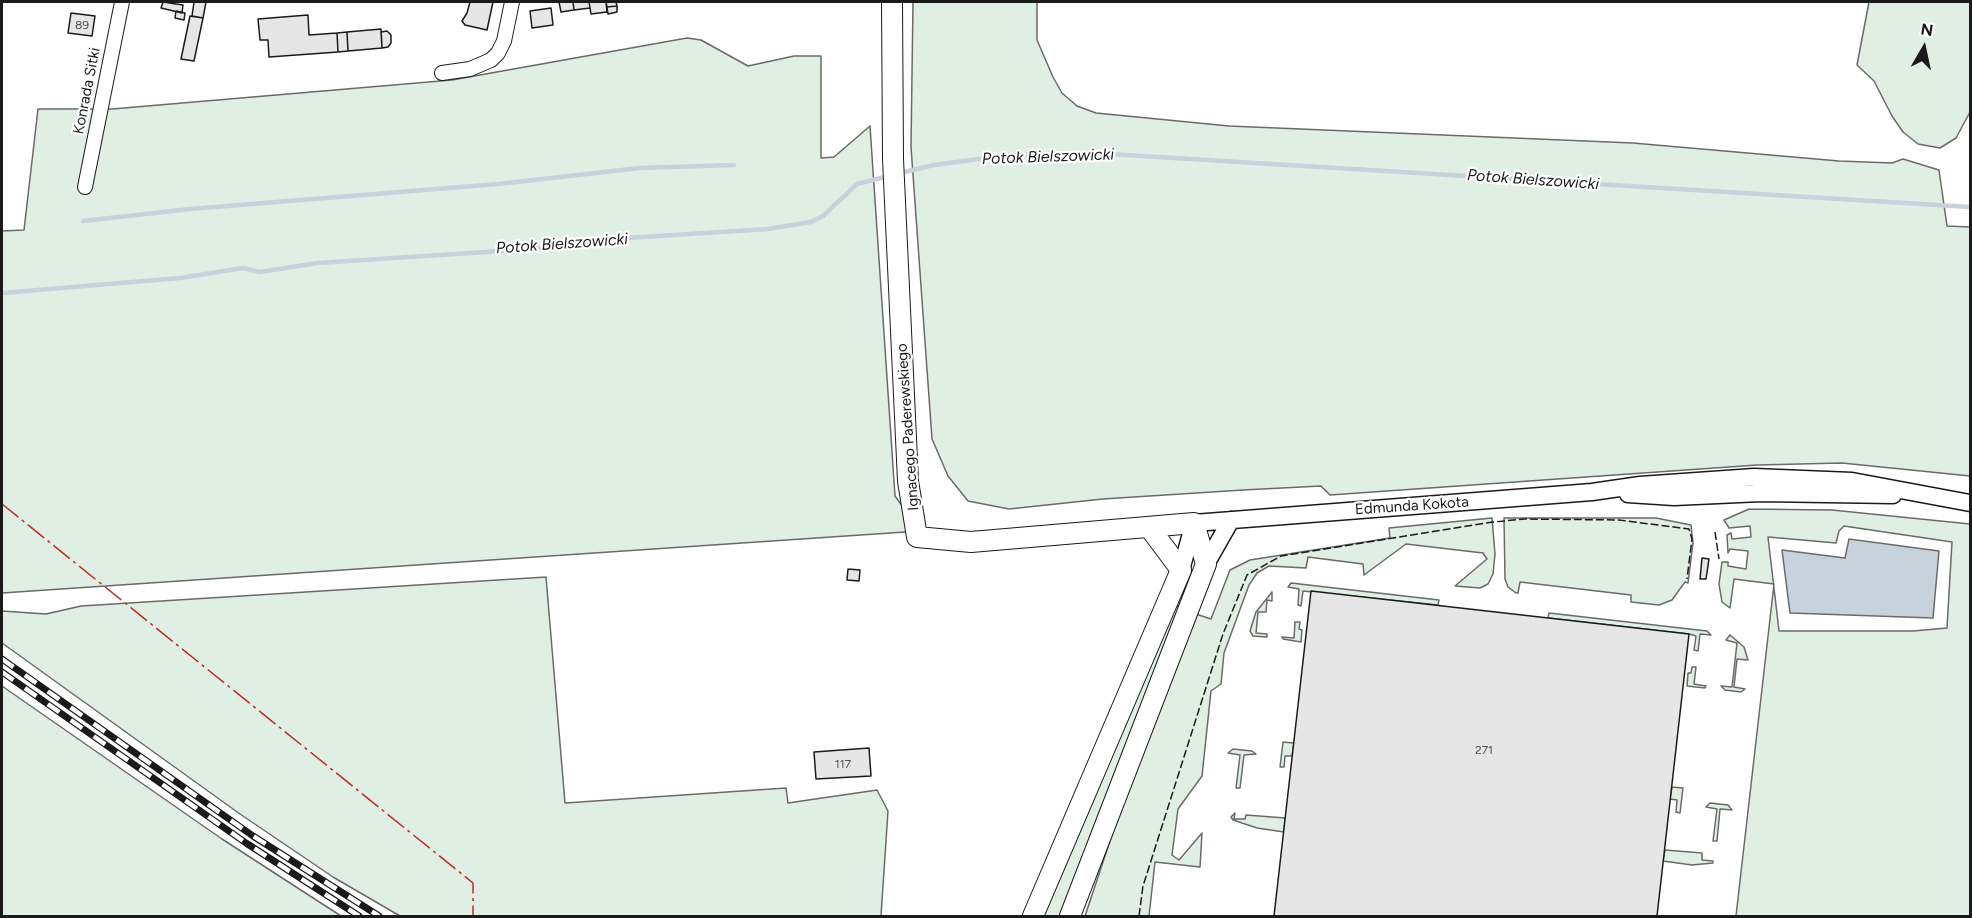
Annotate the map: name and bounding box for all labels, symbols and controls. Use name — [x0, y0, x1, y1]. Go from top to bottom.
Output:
house number: 89 — [75, 18, 89, 32]
north arrow — [1894, 18, 1954, 78]
text: N — [1919, 19, 1934, 40]
street label: Konrada Sitki — [70, 46, 104, 136]
water label: Potok Bielszowicki — [982, 145, 1114, 169]
water label: Potok Bielszowicki — [1466, 166, 1600, 194]
water label: Potok Bielszowicki — [495, 230, 629, 258]
street label: Ignacego Paderewskiego — [893, 343, 923, 511]
street label: Edmunda Kokota — [1354, 493, 1470, 519]
house number: 271 — [1475, 743, 1493, 757]
house number: 117 — [835, 757, 851, 771]

